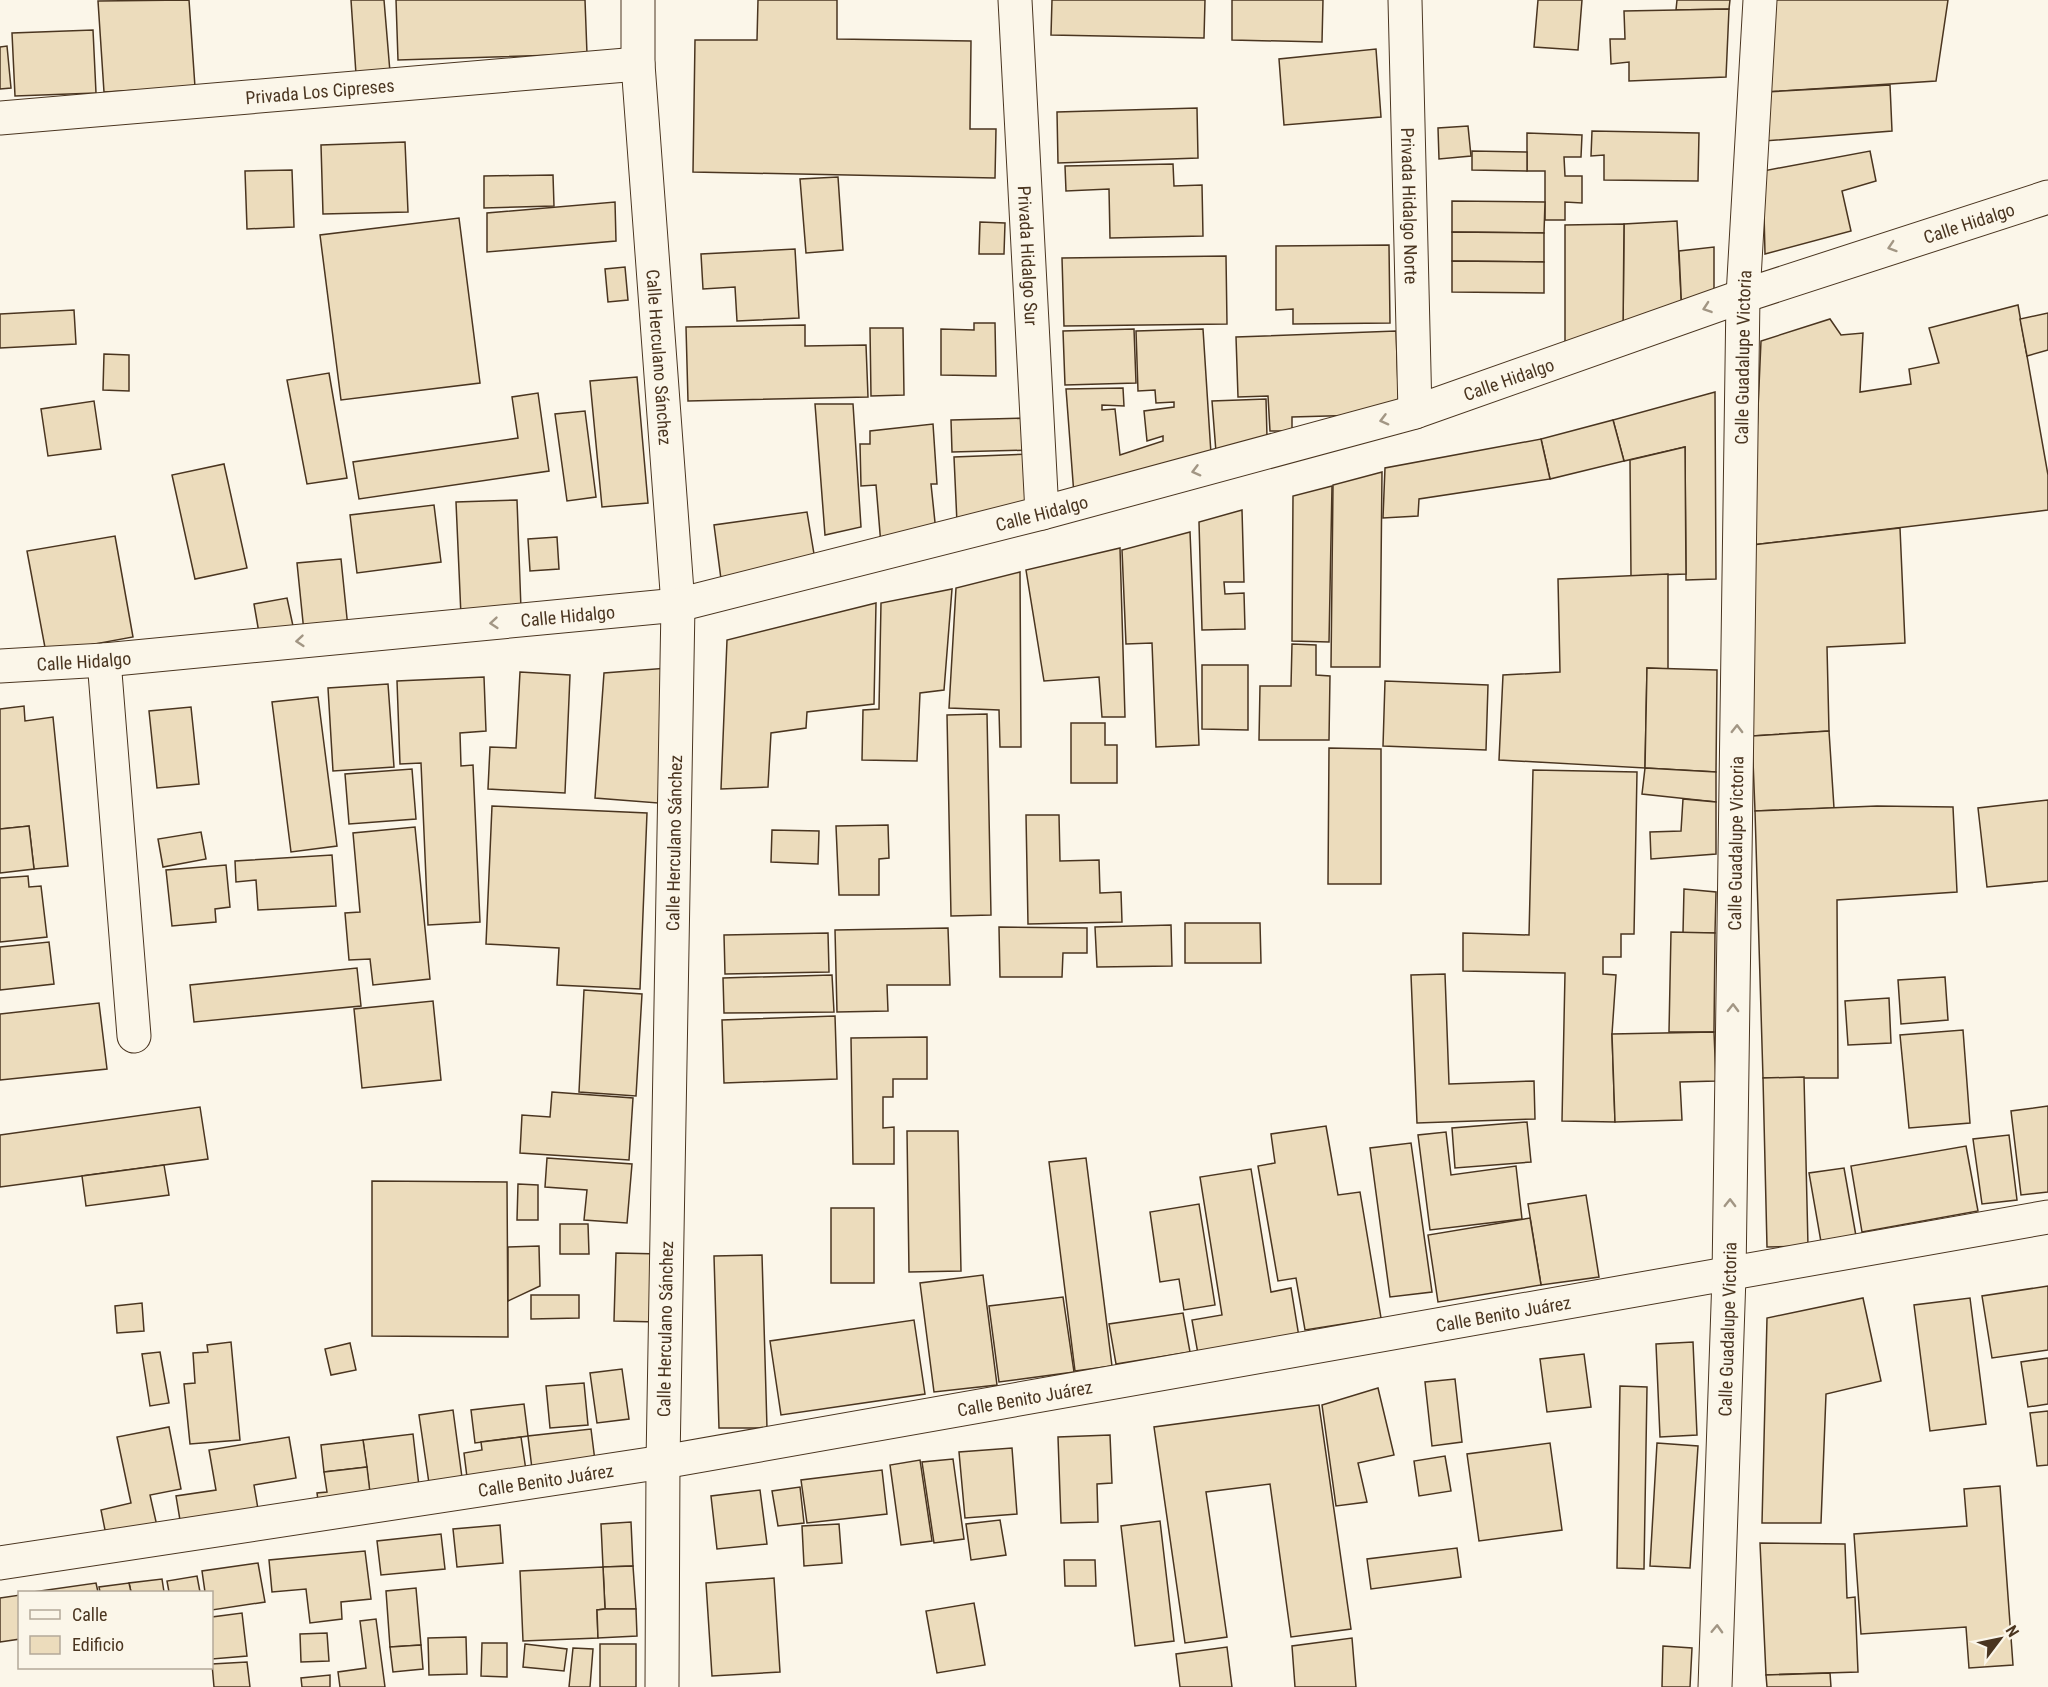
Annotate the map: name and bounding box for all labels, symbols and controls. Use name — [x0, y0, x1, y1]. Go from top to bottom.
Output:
street label: Privada Los Cipreses — [245, 74, 395, 108]
street label: Privada Hidalgo Norte — [1398, 127, 1422, 284]
street label: Privada Hidalgo Sur — [1014, 185, 1043, 327]
street label: Calle Hidalgo — [1921, 198, 2017, 247]
one-way arrow — [1887, 240, 1898, 253]
street label: Calle Herculano Sánchez — [643, 268, 677, 446]
street label: Calle Guadalupe Victoria — [1730, 269, 1755, 445]
one-way arrow — [1702, 301, 1713, 314]
street label: Calle Hidalgo — [1461, 353, 1557, 405]
one-way arrow — [1379, 413, 1390, 425]
one-way arrow — [1191, 464, 1201, 477]
street label: Calle Hidalgo — [993, 491, 1090, 535]
street label: Calle Hidalgo — [520, 601, 616, 631]
one-way arrow — [490, 616, 499, 629]
one-way arrow — [296, 634, 305, 647]
street label: Calle Hidalgo — [36, 647, 132, 674]
one-way arrow — [1731, 724, 1743, 733]
street label: Calle Herculano Sánchez — [662, 755, 686, 931]
street label: Calle Guadalupe Victoria — [1723, 756, 1747, 931]
one-way arrow — [1726, 1003, 1739, 1012]
one-way arrow — [1723, 1198, 1736, 1207]
street label: Calle Herculano Sánchez — [653, 1241, 677, 1417]
street label: Calle Guadalupe Victoria — [1714, 1242, 1740, 1417]
street label: Calle Benito Juárez — [1434, 1291, 1573, 1336]
street label: Calle Benito Juárez — [956, 1376, 1094, 1420]
street label: Calle Benito Juárez — [476, 1459, 615, 1501]
legend — [18, 1591, 213, 1669]
text: Calle — [72, 1604, 108, 1625]
north arrow — [1970, 1609, 2030, 1669]
text: N — [2002, 1622, 2023, 1641]
one-way arrow — [1711, 1624, 1723, 1633]
text: Edificio — [72, 1634, 124, 1655]

